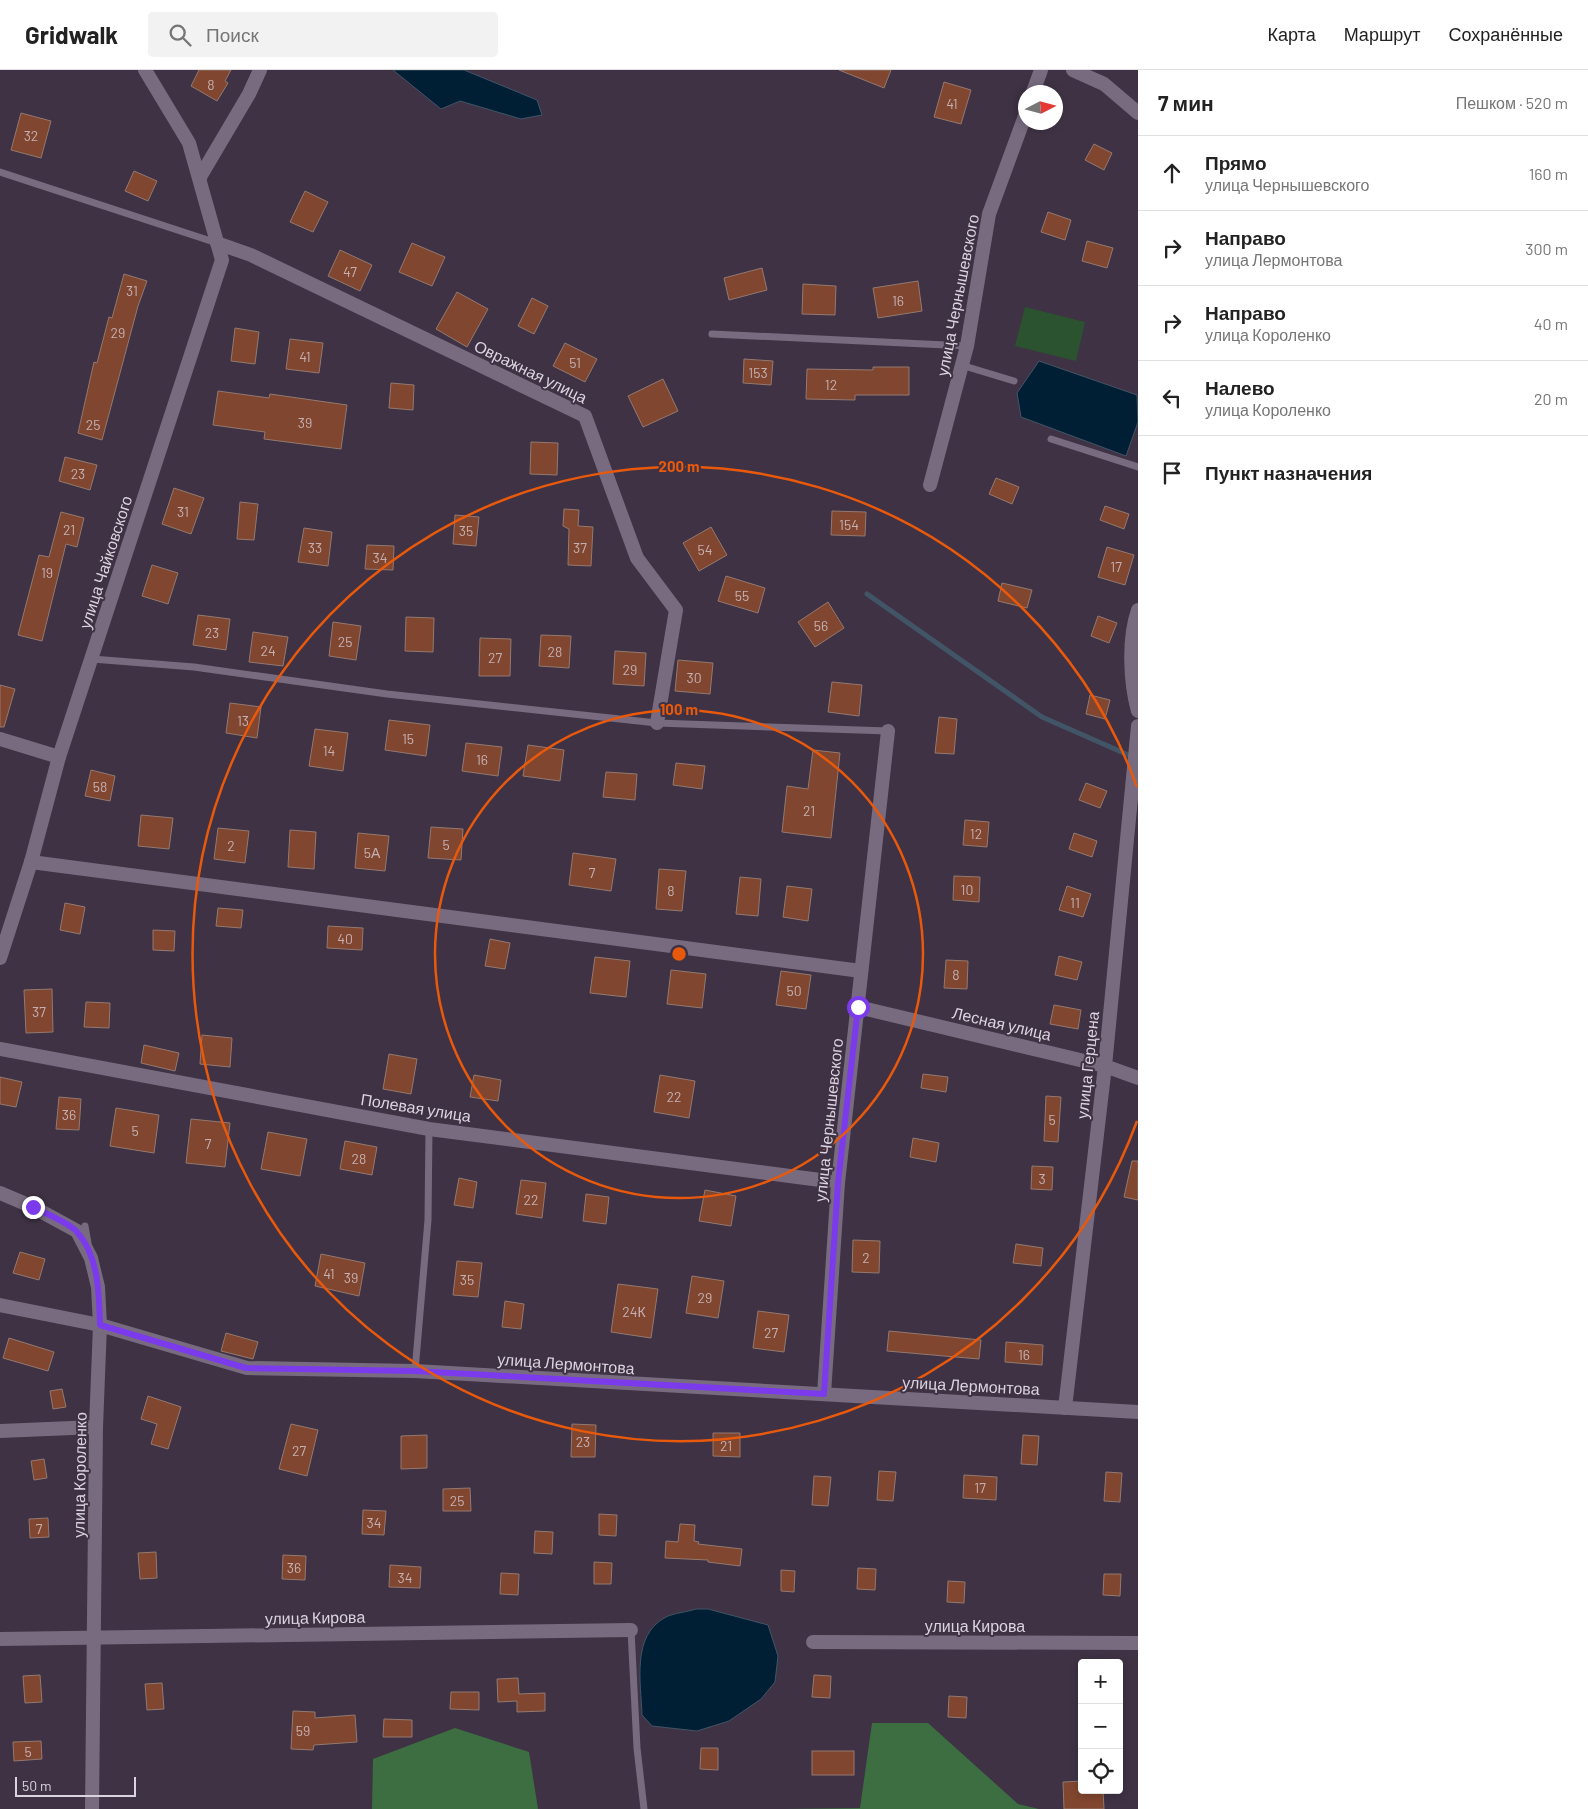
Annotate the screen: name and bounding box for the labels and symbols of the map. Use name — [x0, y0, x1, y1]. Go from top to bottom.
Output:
house number: 8 — [207, 76, 215, 93]
north arrow — [1018, 85, 1063, 130]
house number: 41 — [946, 95, 958, 112]
house number: 32 — [24, 127, 38, 144]
street label: улица Чернышевского — [932, 212, 982, 378]
house number: 47 — [343, 263, 357, 280]
house number: 31 — [126, 282, 138, 299]
house number: 16 — [892, 292, 904, 309]
house number: 29 — [111, 324, 125, 341]
street label: Овражная улица — [472, 335, 591, 407]
house number: 41 — [299, 348, 311, 365]
house number: 51 — [569, 354, 581, 371]
house number: 153 — [748, 364, 768, 381]
house number: 12 — [825, 376, 837, 393]
house number: 39 — [298, 414, 312, 431]
house number: 25 — [86, 416, 100, 433]
text: 200 m — [658, 457, 700, 475]
house number: 23 — [71, 465, 85, 482]
street label: улица Чайковского — [75, 493, 135, 631]
house number: 31 — [177, 503, 189, 520]
house number: 154 — [839, 516, 859, 533]
house number: 21 — [63, 521, 75, 538]
house number: 35 — [459, 522, 473, 539]
house number: 33 — [308, 539, 322, 556]
house number: 37 — [573, 539, 587, 556]
house number: 54 — [698, 541, 712, 558]
house number: 34 — [373, 549, 387, 566]
house number: 17 — [1110, 558, 1122, 575]
house number: 19 — [41, 564, 53, 581]
house number: 55 — [735, 587, 749, 604]
house number: 56 — [814, 617, 828, 634]
house number: 23 — [205, 624, 219, 641]
house number: 25 — [338, 633, 352, 650]
house number: 24 — [260, 642, 276, 659]
house number: 28 — [548, 643, 562, 660]
house number: 27 — [488, 649, 502, 666]
house number: 29 — [623, 661, 637, 678]
house number: 30 — [686, 669, 702, 686]
text: 100 m — [660, 700, 698, 718]
house number: 13 — [237, 712, 249, 729]
house number: 15 — [402, 730, 414, 747]
house number: 14 — [323, 742, 335, 759]
house number: 16 — [476, 751, 488, 768]
house number: 58 — [93, 778, 107, 795]
house number: 21 — [803, 802, 815, 819]
house number: 12 — [970, 825, 982, 842]
house number: 5 — [442, 836, 450, 853]
house number: 2 — [227, 837, 235, 854]
house number: 5А — [364, 844, 381, 861]
house number: 7 — [589, 864, 596, 881]
house number: 10 — [961, 881, 973, 898]
house number: 8 — [667, 882, 675, 899]
house number: 11 — [1070, 894, 1080, 911]
house number: 40 — [337, 930, 353, 947]
centre of rings — [670, 945, 688, 963]
house number: 8 — [952, 966, 960, 983]
house number: 50 — [786, 982, 802, 999]
route start — [847, 996, 870, 1019]
street label: Лесная улица — [951, 1002, 1053, 1044]
house number: 37 — [32, 1003, 46, 1020]
street label: улица Герцена — [1072, 1010, 1102, 1120]
street label: улица Чернышевского — [810, 1037, 846, 1203]
house number: 22 — [666, 1088, 682, 1105]
street label: Полевая улица — [360, 1089, 473, 1125]
house number: 36 — [62, 1106, 76, 1123]
house number: 5 — [1048, 1111, 1056, 1128]
house number: 5 — [131, 1122, 139, 1139]
house number: 7 — [205, 1135, 212, 1152]
house number: 28 — [352, 1150, 366, 1167]
house number: 3 — [1038, 1170, 1046, 1187]
house number: 22 — [523, 1191, 539, 1208]
route end — [22, 1196, 45, 1219]
house number: 2 — [862, 1249, 870, 1266]
house number: 41 — [323, 1265, 335, 1282]
house number: 39 — [344, 1269, 358, 1286]
house number: 35 — [460, 1271, 474, 1288]
house number: 29 — [698, 1289, 712, 1306]
house number: 24К — [622, 1303, 647, 1320]
house number: 27 — [764, 1324, 778, 1341]
house number: 16 — [1018, 1346, 1030, 1363]
street label: улица Лермонтова — [497, 1349, 635, 1377]
street label: улица Лермонтова — [902, 1372, 1040, 1398]
street label: улица Короленко — [68, 1412, 90, 1538]
house number: 23 — [576, 1433, 590, 1450]
house number: 21 — [720, 1437, 732, 1454]
house number: 27 — [292, 1442, 306, 1459]
house number: 17 — [974, 1479, 986, 1496]
house number: 25 — [450, 1492, 464, 1509]
house number: 34 — [367, 1514, 381, 1531]
house number: 7 — [36, 1520, 43, 1537]
house number: 36 — [287, 1559, 301, 1576]
house number: 34 — [398, 1569, 412, 1586]
street label: улица Кирова — [265, 1607, 365, 1627]
street label: улица Кирова — [925, 1616, 1025, 1635]
house number: 59 — [296, 1722, 310, 1739]
house number: 5 — [24, 1743, 32, 1760]
scale bar — [15, 1774, 136, 1797]

